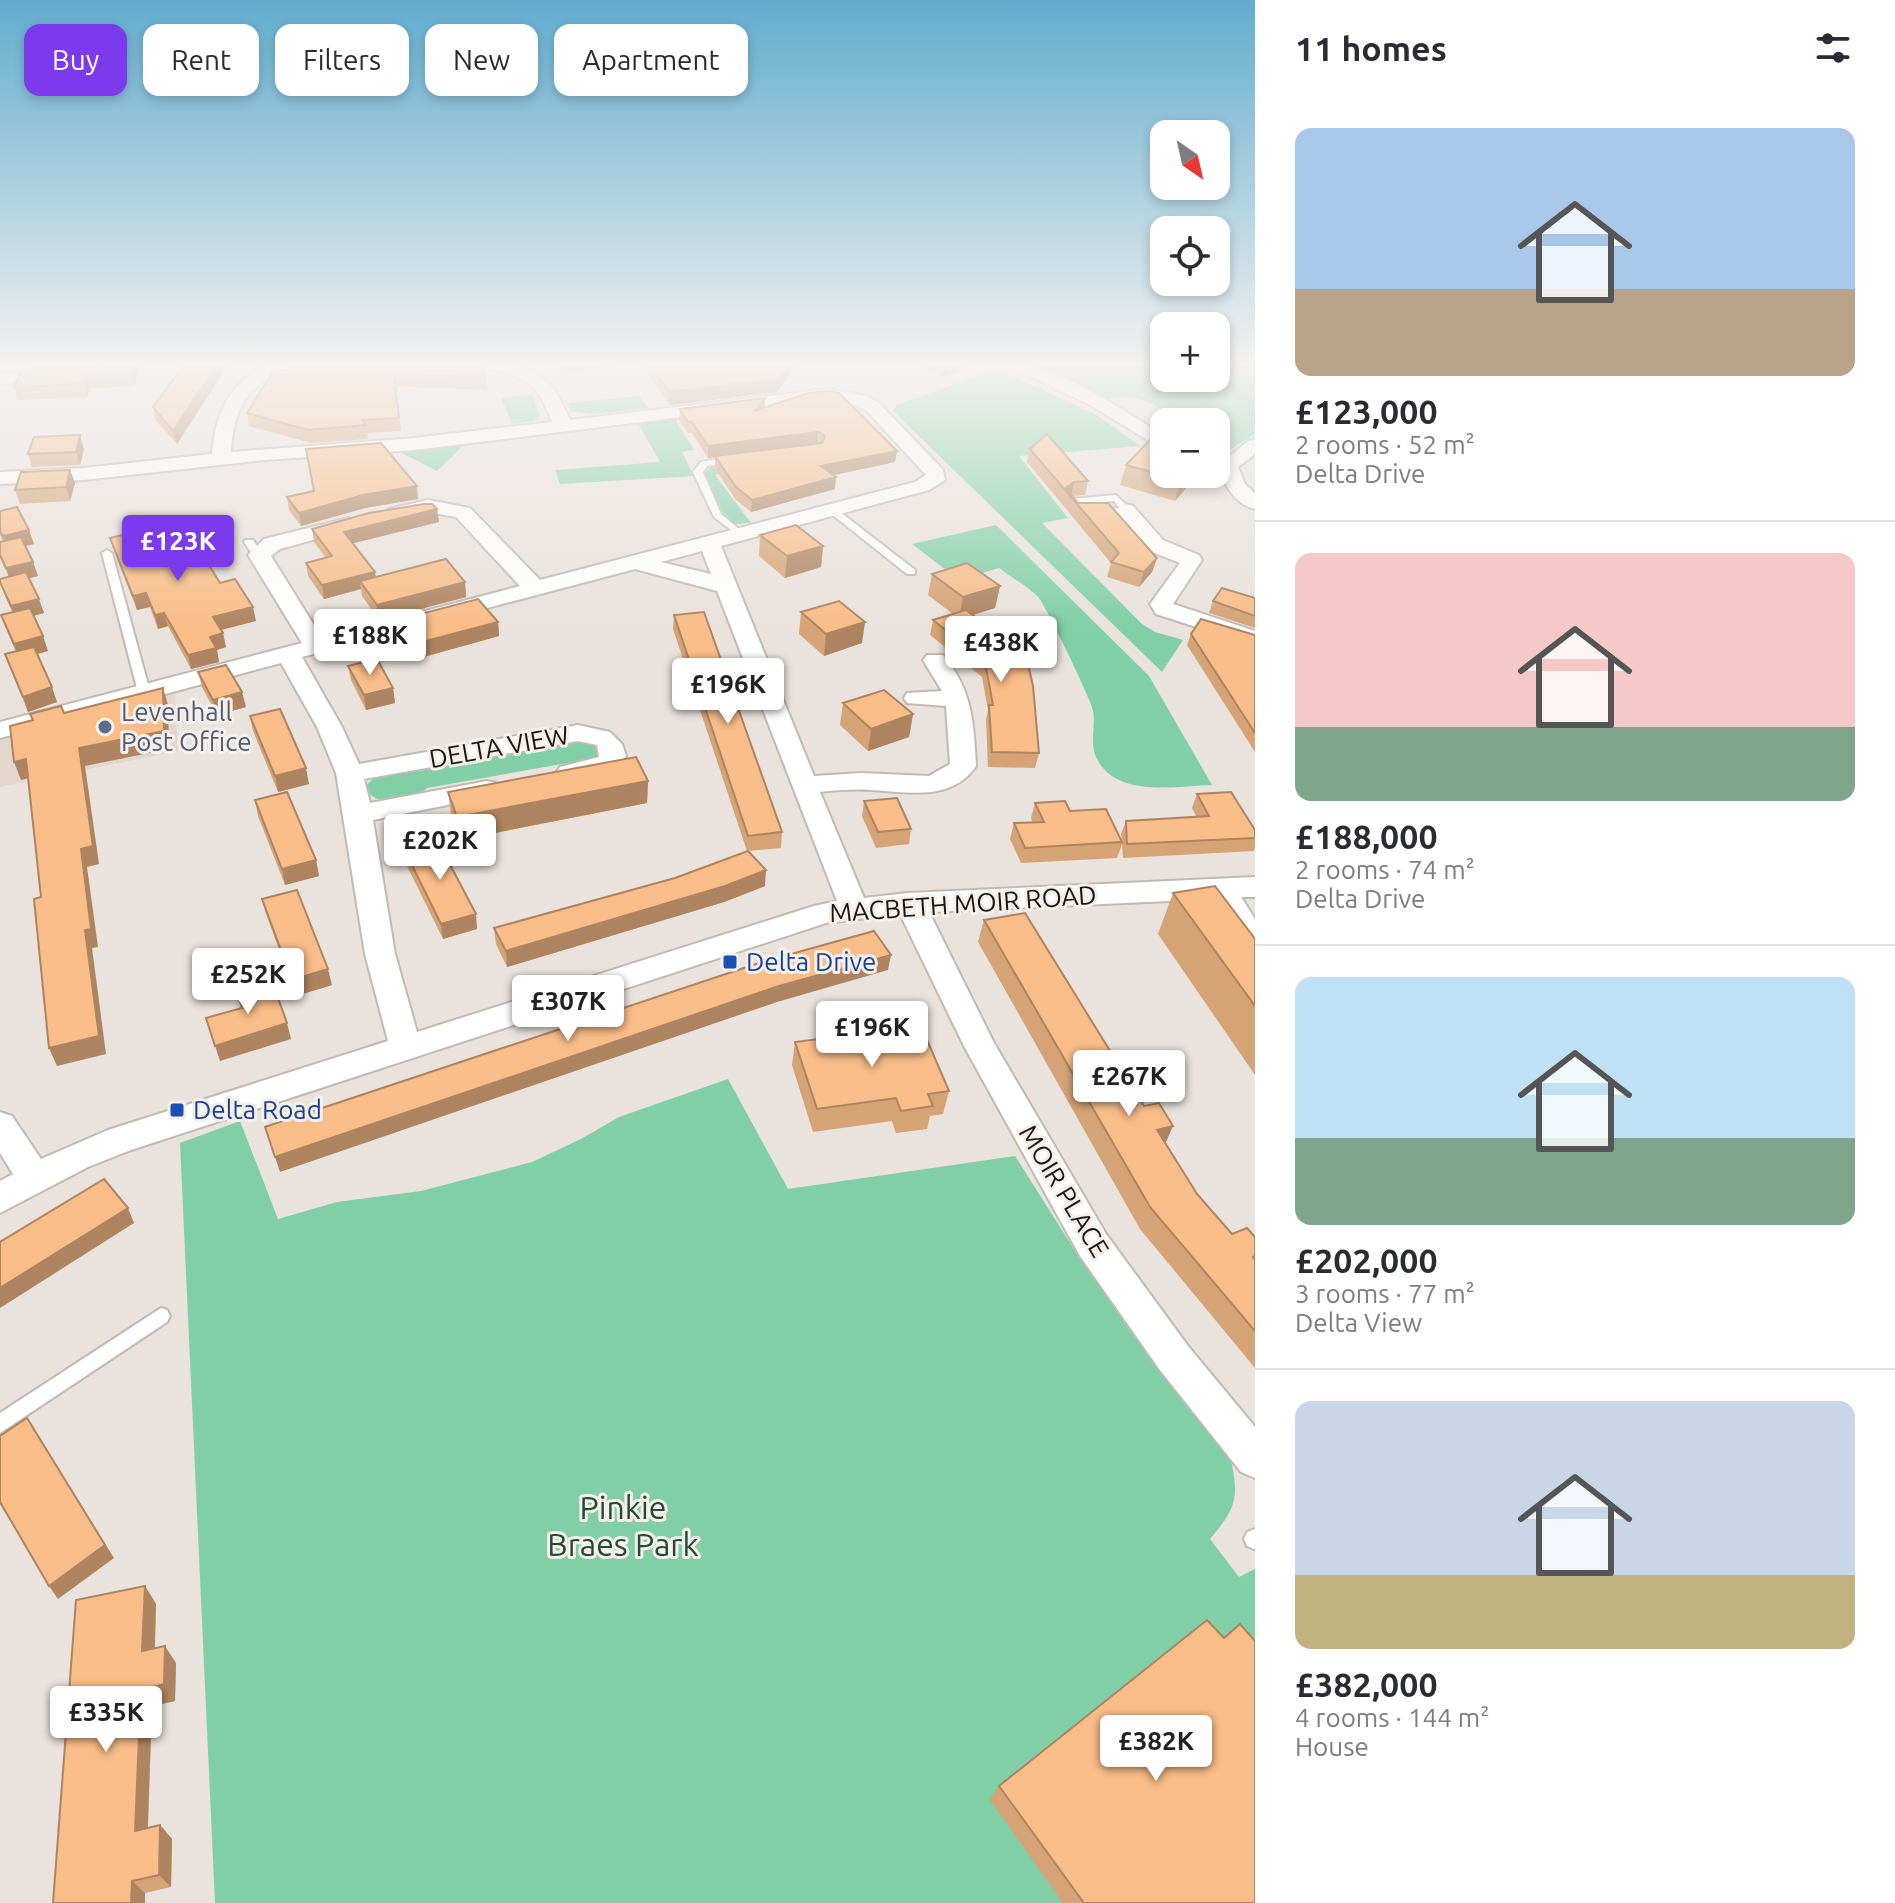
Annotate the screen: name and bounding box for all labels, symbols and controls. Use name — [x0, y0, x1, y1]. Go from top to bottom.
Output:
chip: Buy — [24, 24, 127, 96]
chip: Rent — [143, 24, 259, 96]
chip: Filters — [275, 24, 409, 96]
chip: New — [425, 24, 538, 96]
chip: Apartment — [554, 24, 748, 96]
icon: filters — [1811, 26, 1855, 70]
text: 11 homes — [1295, 29, 1447, 67]
north arrow — [1150, 120, 1230, 200]
map controls — [1150, 120, 1230, 488]
icon: home — [1503, 180, 1647, 324]
button: locate — [1150, 216, 1230, 296]
button: + — [1150, 312, 1230, 392]
text: £123,000 — [1295, 392, 1438, 430]
button: − — [1150, 408, 1230, 488]
text: 2 rooms · 52 m² — [1295, 430, 1475, 459]
text: Delta Drive — [1295, 459, 1425, 488]
pin: £123K — [122, 515, 234, 583]
text: £123K — [140, 526, 216, 555]
icon: home — [1503, 605, 1647, 749]
pin: £188K — [314, 609, 426, 677]
pin: £438K — [945, 616, 1057, 684]
text: £188K — [332, 620, 408, 649]
text: £438K — [963, 627, 1039, 656]
pin: £196K — [672, 658, 784, 726]
text: £196K — [690, 669, 766, 698]
place label: Levenhall Post Office — [121, 697, 252, 756]
marker: Levenhall Post Office — [96, 718, 114, 736]
street label: DELTA VIEW — [427, 720, 571, 773]
pin: £202K — [384, 814, 496, 882]
text: £188,000 — [1295, 817, 1438, 855]
text: £202K — [402, 825, 478, 854]
text: 2 rooms · 74 m² — [1295, 855, 1475, 884]
street label: MACBETH MOIR ROAD — [828, 880, 1098, 927]
text: Delta Drive — [1295, 884, 1425, 913]
place label: Delta Drive — [746, 947, 876, 976]
pin: £252K — [192, 948, 304, 1016]
marker: Delta Drive — [721, 953, 739, 971]
text: £252K — [210, 959, 286, 988]
pin: £307K — [512, 975, 624, 1043]
text: £307K — [530, 986, 606, 1015]
pin: £196K — [816, 1001, 928, 1069]
text: £196K — [834, 1012, 910, 1041]
icon: home — [1503, 1029, 1647, 1173]
pin: £267K — [1073, 1050, 1185, 1118]
text: £267K — [1091, 1061, 1167, 1090]
place label: Delta Road — [193, 1095, 322, 1124]
marker: Delta Road — [168, 1101, 186, 1119]
street label: MOIR PLACE — [1014, 1120, 1115, 1262]
text: £202,000 — [1295, 1241, 1438, 1279]
text: 3 rooms · 77 m² — [1295, 1279, 1475, 1308]
text: Delta View — [1295, 1308, 1422, 1337]
icon: home — [1503, 1453, 1647, 1597]
park label: Pinkie Braes Park — [547, 1489, 699, 1562]
text: £382,000 — [1295, 1665, 1438, 1703]
pin: £335K — [50, 1686, 162, 1754]
text: £335K — [68, 1697, 144, 1726]
text: 4 rooms · 144 m² — [1295, 1703, 1490, 1732]
pin: £382K — [1100, 1715, 1212, 1783]
text: £382K — [1118, 1726, 1194, 1755]
text: House — [1295, 1732, 1369, 1761]

